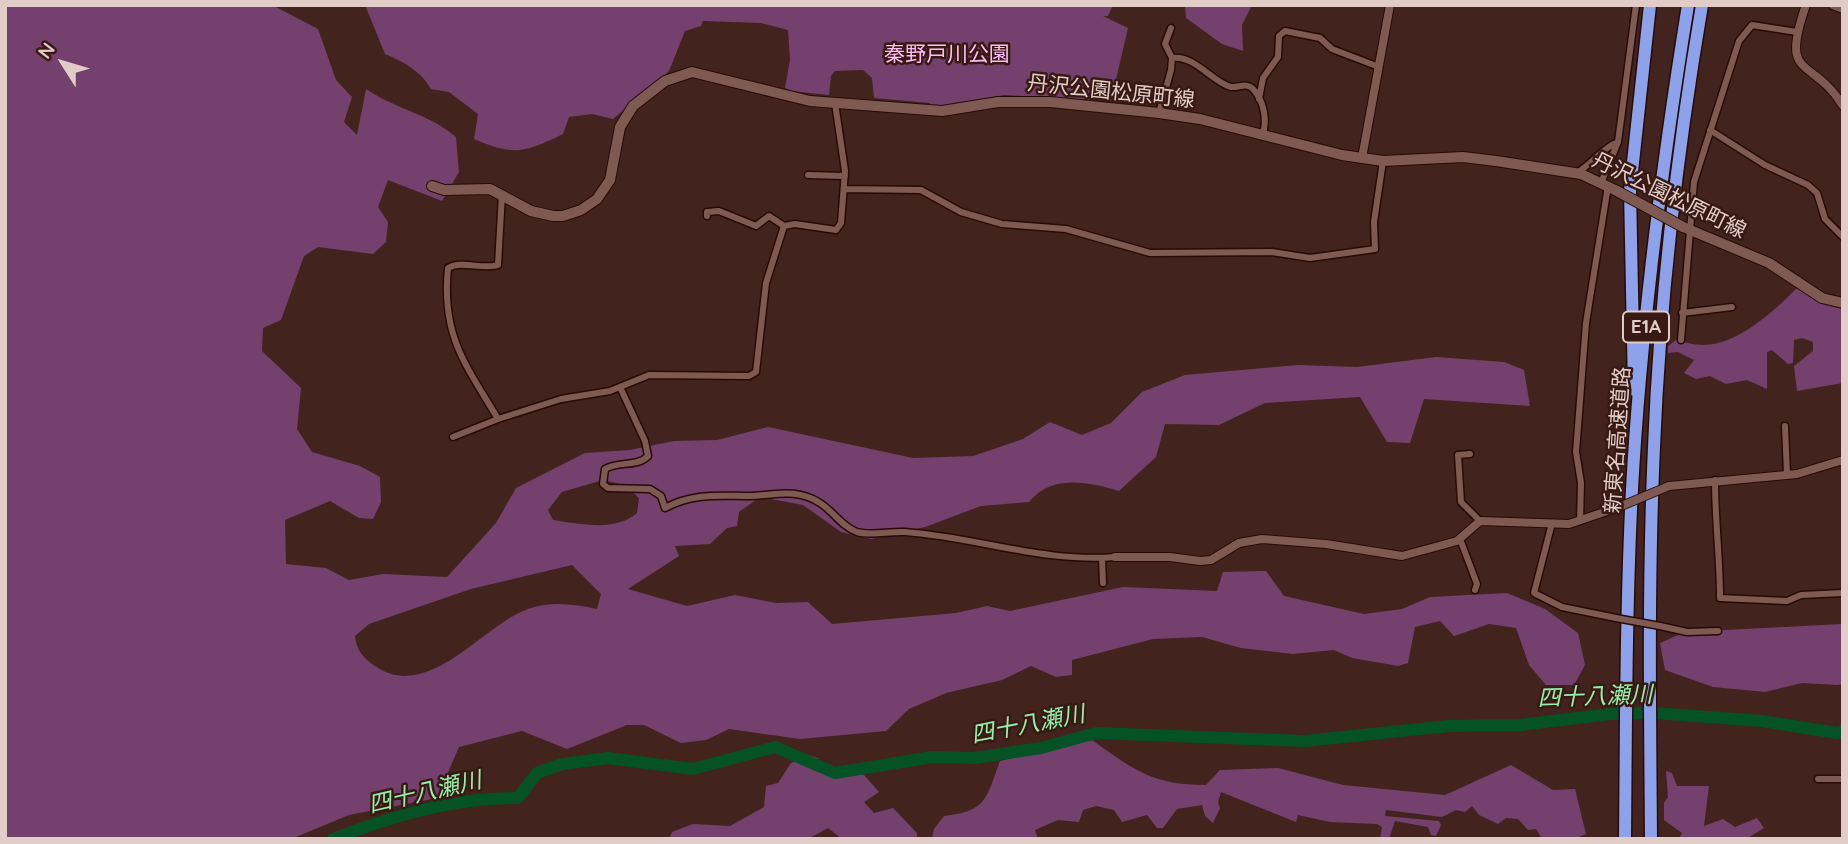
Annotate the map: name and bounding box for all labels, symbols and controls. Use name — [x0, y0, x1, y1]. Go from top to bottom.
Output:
north arrow — [28, 28, 98, 98]
text: N — [32, 38, 60, 63]
park label: 秦野戸川公園 — [884, 42, 1010, 68]
street label: 丹沢公園松原町線 — [1026, 71, 1196, 113]
street label: 丹沢公園松原町線 — [1588, 148, 1750, 244]
road number: E1A — [1623, 312, 1669, 342]
street label: 新東名高速道路 — [1600, 366, 1636, 514]
water label: 四十八瀬川 — [1537, 681, 1653, 713]
water label: 四十八瀬川 — [969, 700, 1087, 750]
water label: 四十八瀬川 — [366, 767, 484, 819]

